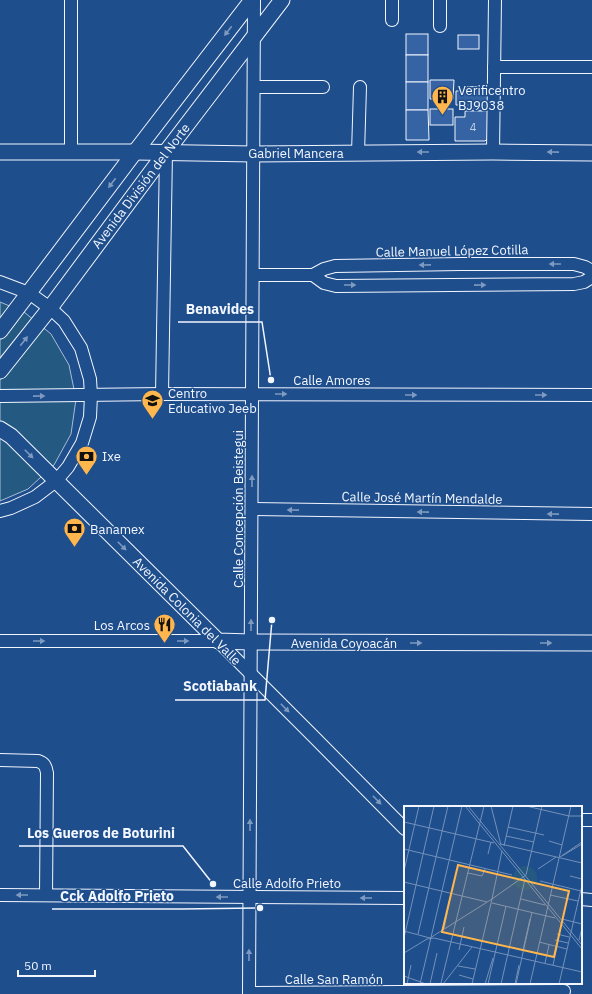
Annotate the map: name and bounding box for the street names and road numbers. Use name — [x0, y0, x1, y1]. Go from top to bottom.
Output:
street label: Avenida División del Norte — [88, 120, 194, 252]
street label: Gabriel Mancera — [248, 145, 344, 162]
street label: Calle Manuel López Cotilla — [375, 241, 529, 261]
street label: Calle Amores — [293, 372, 371, 389]
street label: Calle Concepción Beistegui — [230, 430, 247, 588]
street label: Calle José Martín Mendalde — [341, 488, 503, 508]
street label: Avenida Colonia del Valle — [129, 553, 245, 669]
street label: Avenida Coyoacán — [291, 635, 397, 652]
street label: Calle Adolfo Prieto — [233, 875, 341, 892]
street label: Calle San Ramón — [285, 971, 383, 988]

